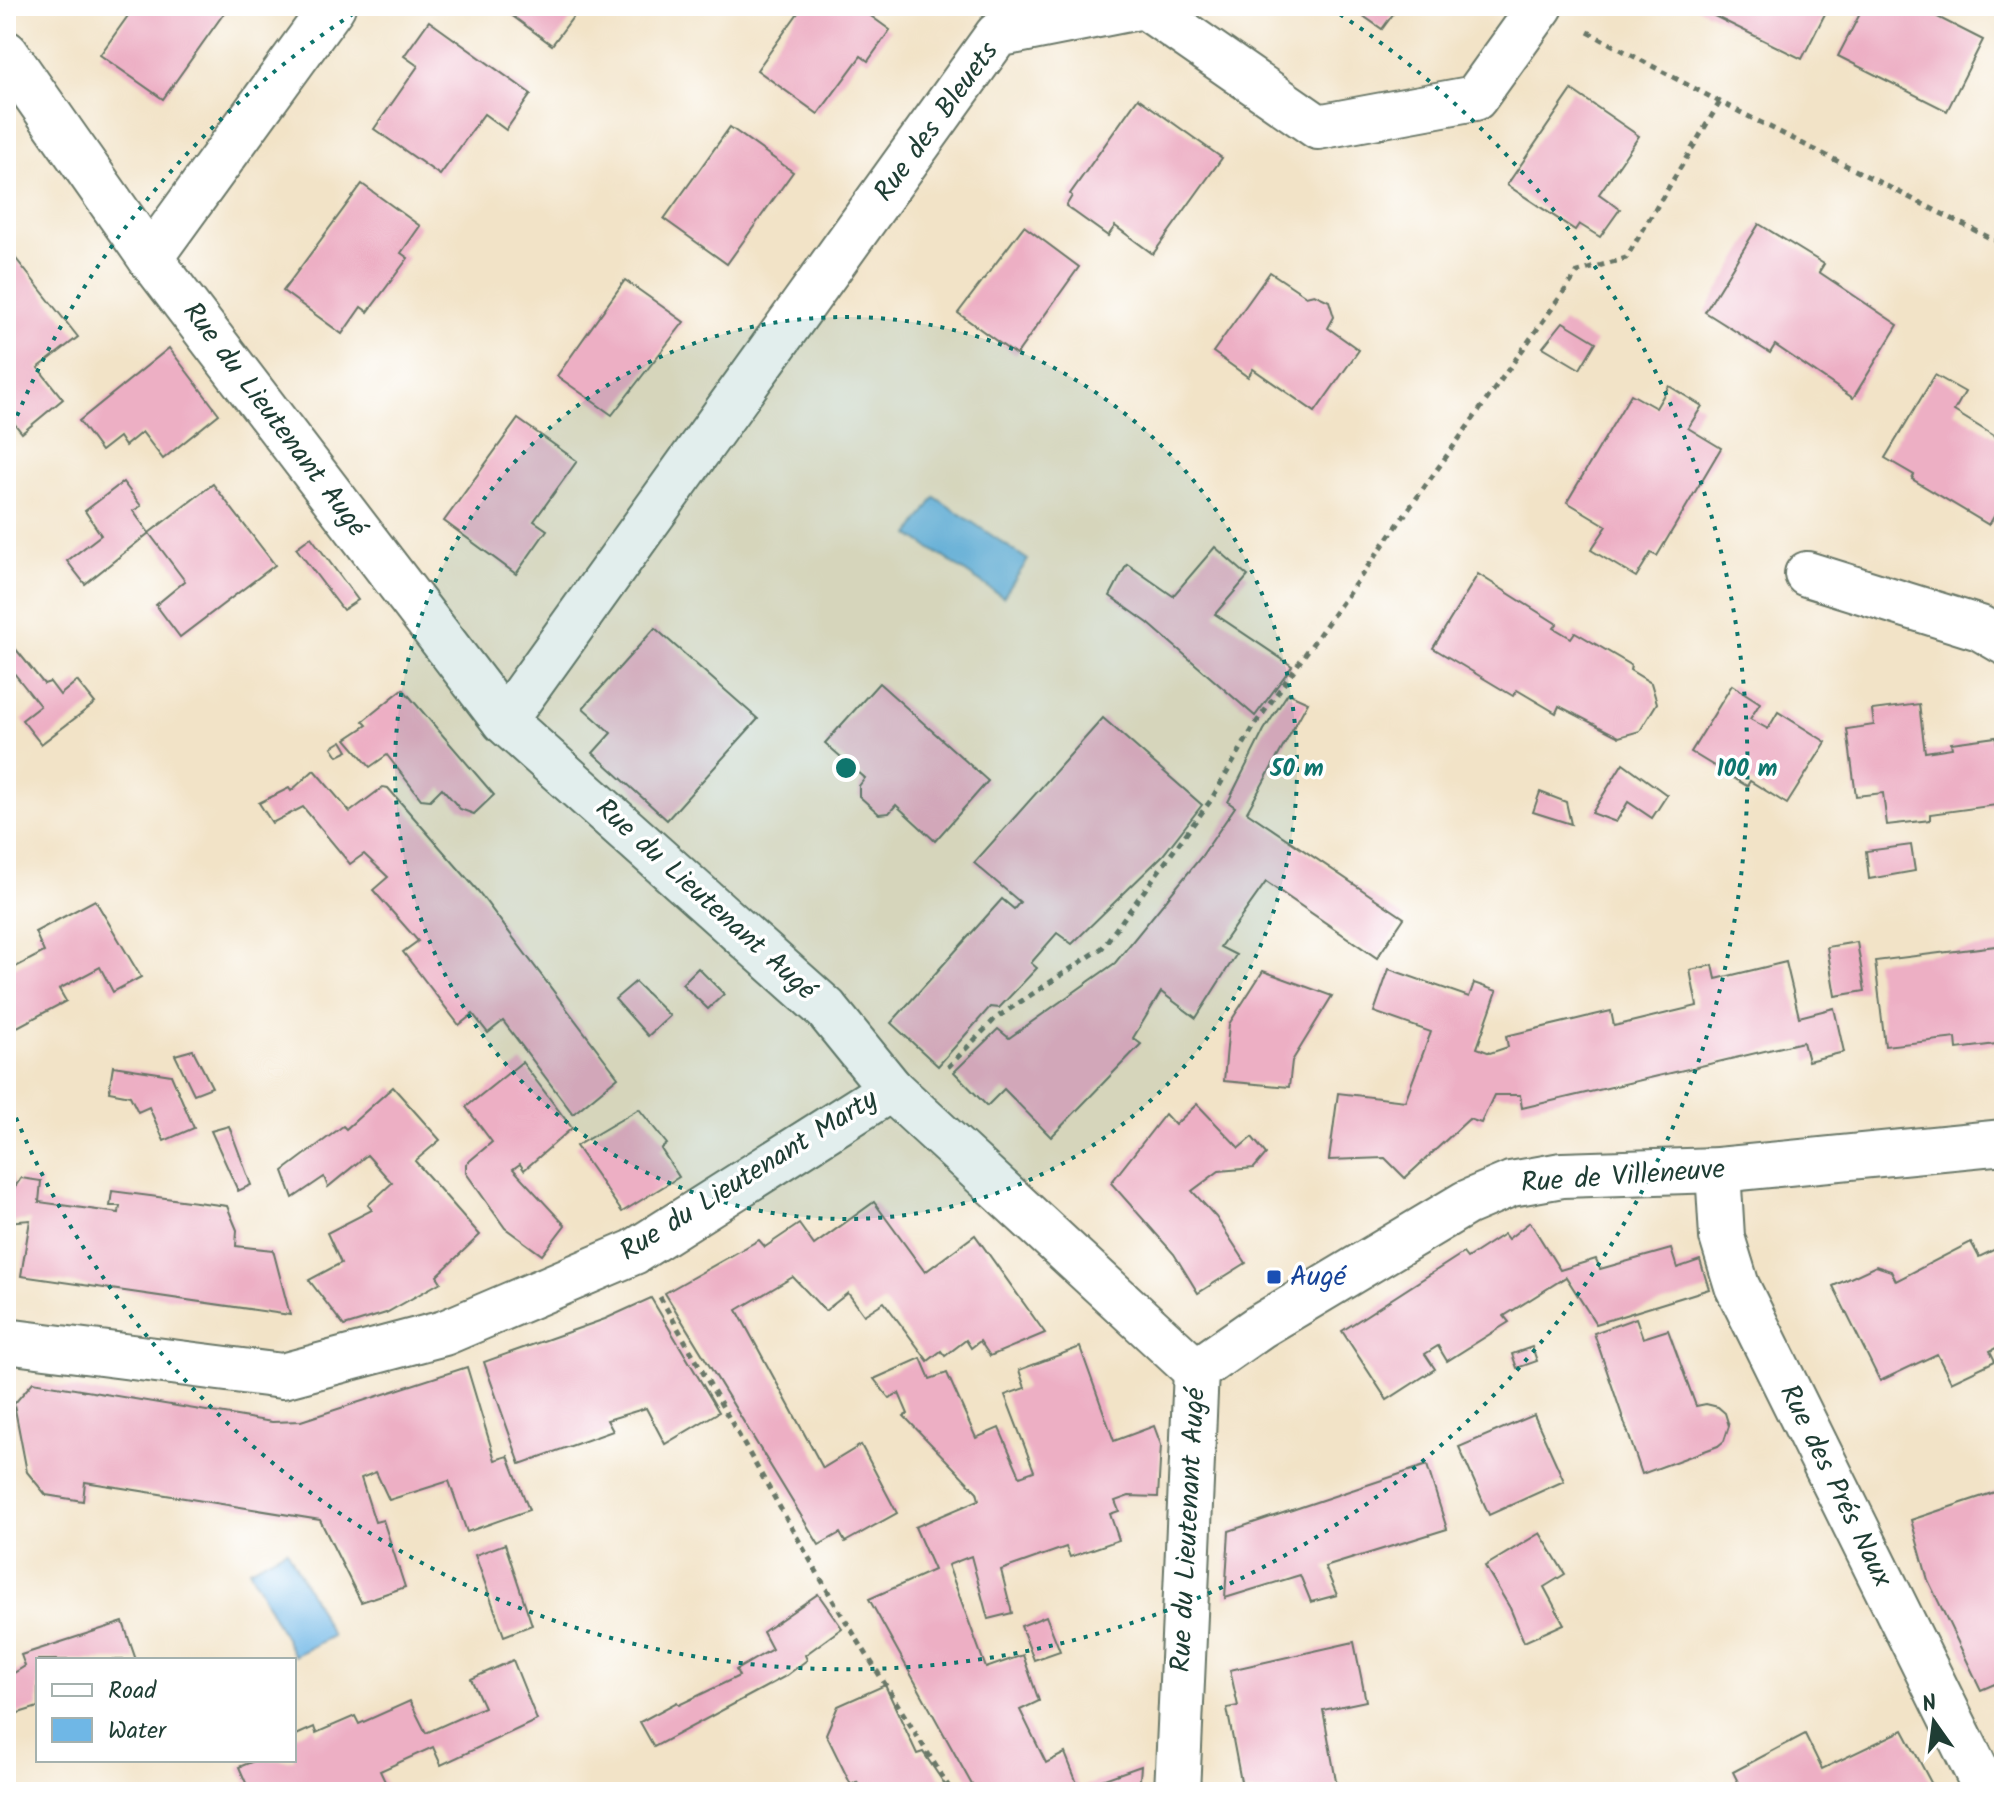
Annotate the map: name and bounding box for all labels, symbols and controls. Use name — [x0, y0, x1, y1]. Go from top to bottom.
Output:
street label: Rue des Bleuets — [863, 32, 1011, 212]
street label: Rue du Lieutenant Augé — [170, 293, 379, 549]
text: 50 m — [1269, 750, 1324, 789]
text: 100 m — [1717, 750, 1777, 789]
centre of rings — [832, 754, 860, 782]
street label: Rue du Lieutenant Augé — [584, 788, 827, 1013]
street label: Rue du Lieutenant Marty — [611, 1078, 888, 1274]
street label: Rue de Villeneuve — [1519, 1147, 1727, 1207]
place label: Augé — [1290, 1255, 1348, 1300]
marker: Augé — [1265, 1268, 1283, 1286]
street label: Rue des Prés Naux — [1766, 1377, 1904, 1596]
street label: Rue du Lieutenant Augé — [1159, 1385, 1219, 1673]
legend — [36, 1658, 296, 1762]
text: Road — [108, 1672, 157, 1711]
north arrow — [1894, 1682, 1974, 1762]
text: N — [1919, 1686, 1941, 1724]
text: Water — [108, 1712, 168, 1751]

